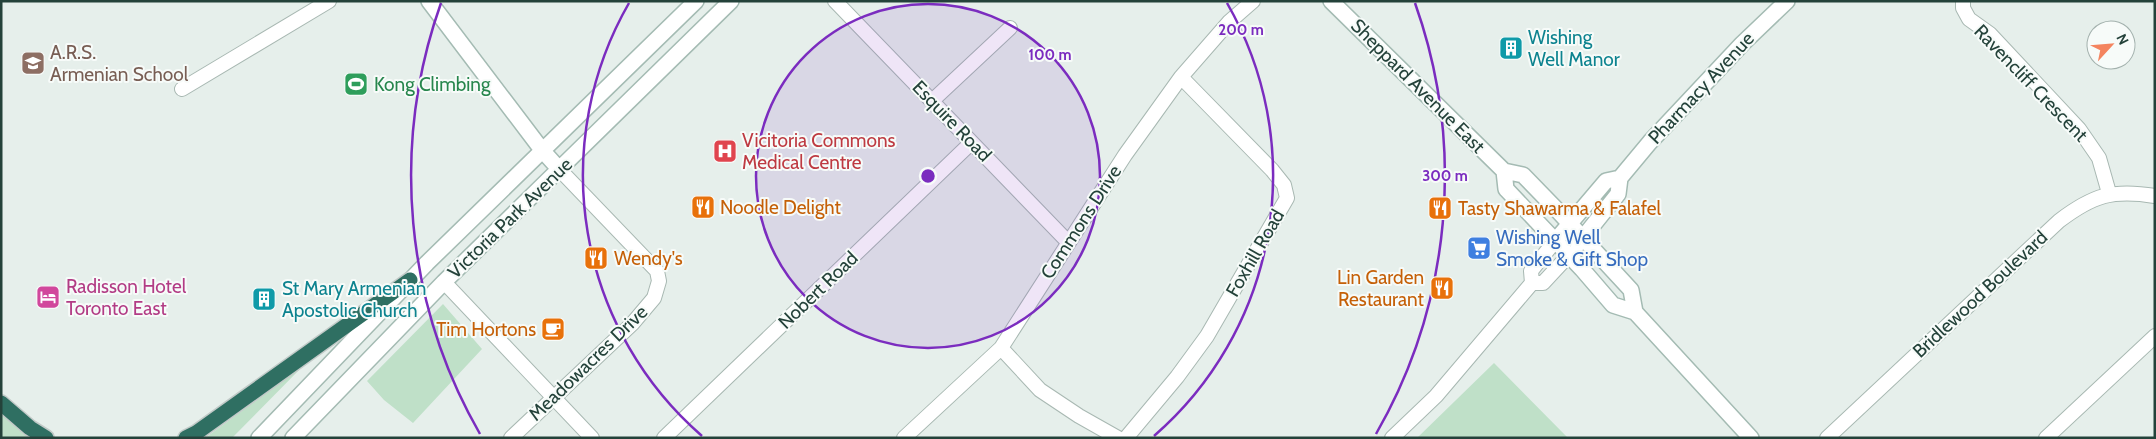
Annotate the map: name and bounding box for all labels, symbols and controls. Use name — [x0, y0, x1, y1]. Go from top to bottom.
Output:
street label: Sheppard Avenue East — [1346, 14, 1490, 158]
street label: Ravencliff Crescent — [1969, 20, 2093, 147]
north arrow — [2086, 20, 2136, 70]
text: 200 m — [1218, 21, 1264, 39]
place label: Wishing Well Manor — [1528, 26, 1620, 71]
street label: Pharmacy Avenue — [1643, 27, 1759, 149]
text: N — [2112, 31, 2133, 48]
building icon: Wishing Well Manor — [1498, 35, 1524, 61]
place label: A.R.S. Armenian School — [50, 41, 189, 86]
text: 100 m — [1028, 46, 1072, 64]
school or university icon: A.R.S. Armenian School — [20, 50, 46, 76]
sports icon: Kong Climbing — [343, 71, 369, 97]
place label: Kong Climbing — [374, 73, 491, 96]
street label: Esquire Road — [908, 76, 996, 166]
place label: Vicitoria Commons Medical Centre — [742, 129, 896, 174]
hospital icon: Vicitoria Commons Medical Centre — [712, 138, 738, 164]
street label: Victoria Park Avenue — [443, 153, 577, 283]
street label: Commons Drive — [1036, 161, 1126, 283]
centre of rings — [919, 167, 937, 185]
text: 300 m — [1422, 167, 1468, 185]
restaurant icon: Noodle Delight — [690, 194, 716, 220]
restaurant icon: Tasty Shawarma & Falafel — [1427, 195, 1453, 221]
place label: Noodle Delight — [720, 196, 841, 219]
place label: Tasty Shawarma & Falafel — [1458, 197, 1661, 220]
street label: Foxhill Road — [1221, 205, 1289, 301]
place label: Wishing Well Smoke & Gift Shop — [1496, 226, 1648, 271]
street label: Bridlewood Boulevard — [1908, 226, 2052, 362]
supermarket icon: Wishing Well Smoke & Gift Shop — [1466, 235, 1492, 261]
restaurant icon: Wendy's — [583, 245, 609, 271]
street label: Nobert Road — [773, 246, 863, 334]
place label: Wendy's — [614, 247, 683, 270]
place label: Lin Garden Restaurant — [1337, 266, 1425, 311]
place label: Radisson Hotel Toronto East — [66, 275, 187, 320]
restaurant icon: Lin Garden Restaurant — [1429, 275, 1455, 301]
place label: St Mary Armenian Apostolic Church — [282, 277, 426, 322]
hotel icon: Radisson Hotel Toronto East — [35, 284, 61, 310]
building icon: St Mary Armenian Apostolic Church — [251, 286, 277, 312]
street label: Meadowacres Drive — [524, 300, 653, 426]
cafe icon: Tim Hortons — [540, 316, 566, 342]
place label: Tim Hortons — [436, 318, 536, 341]

